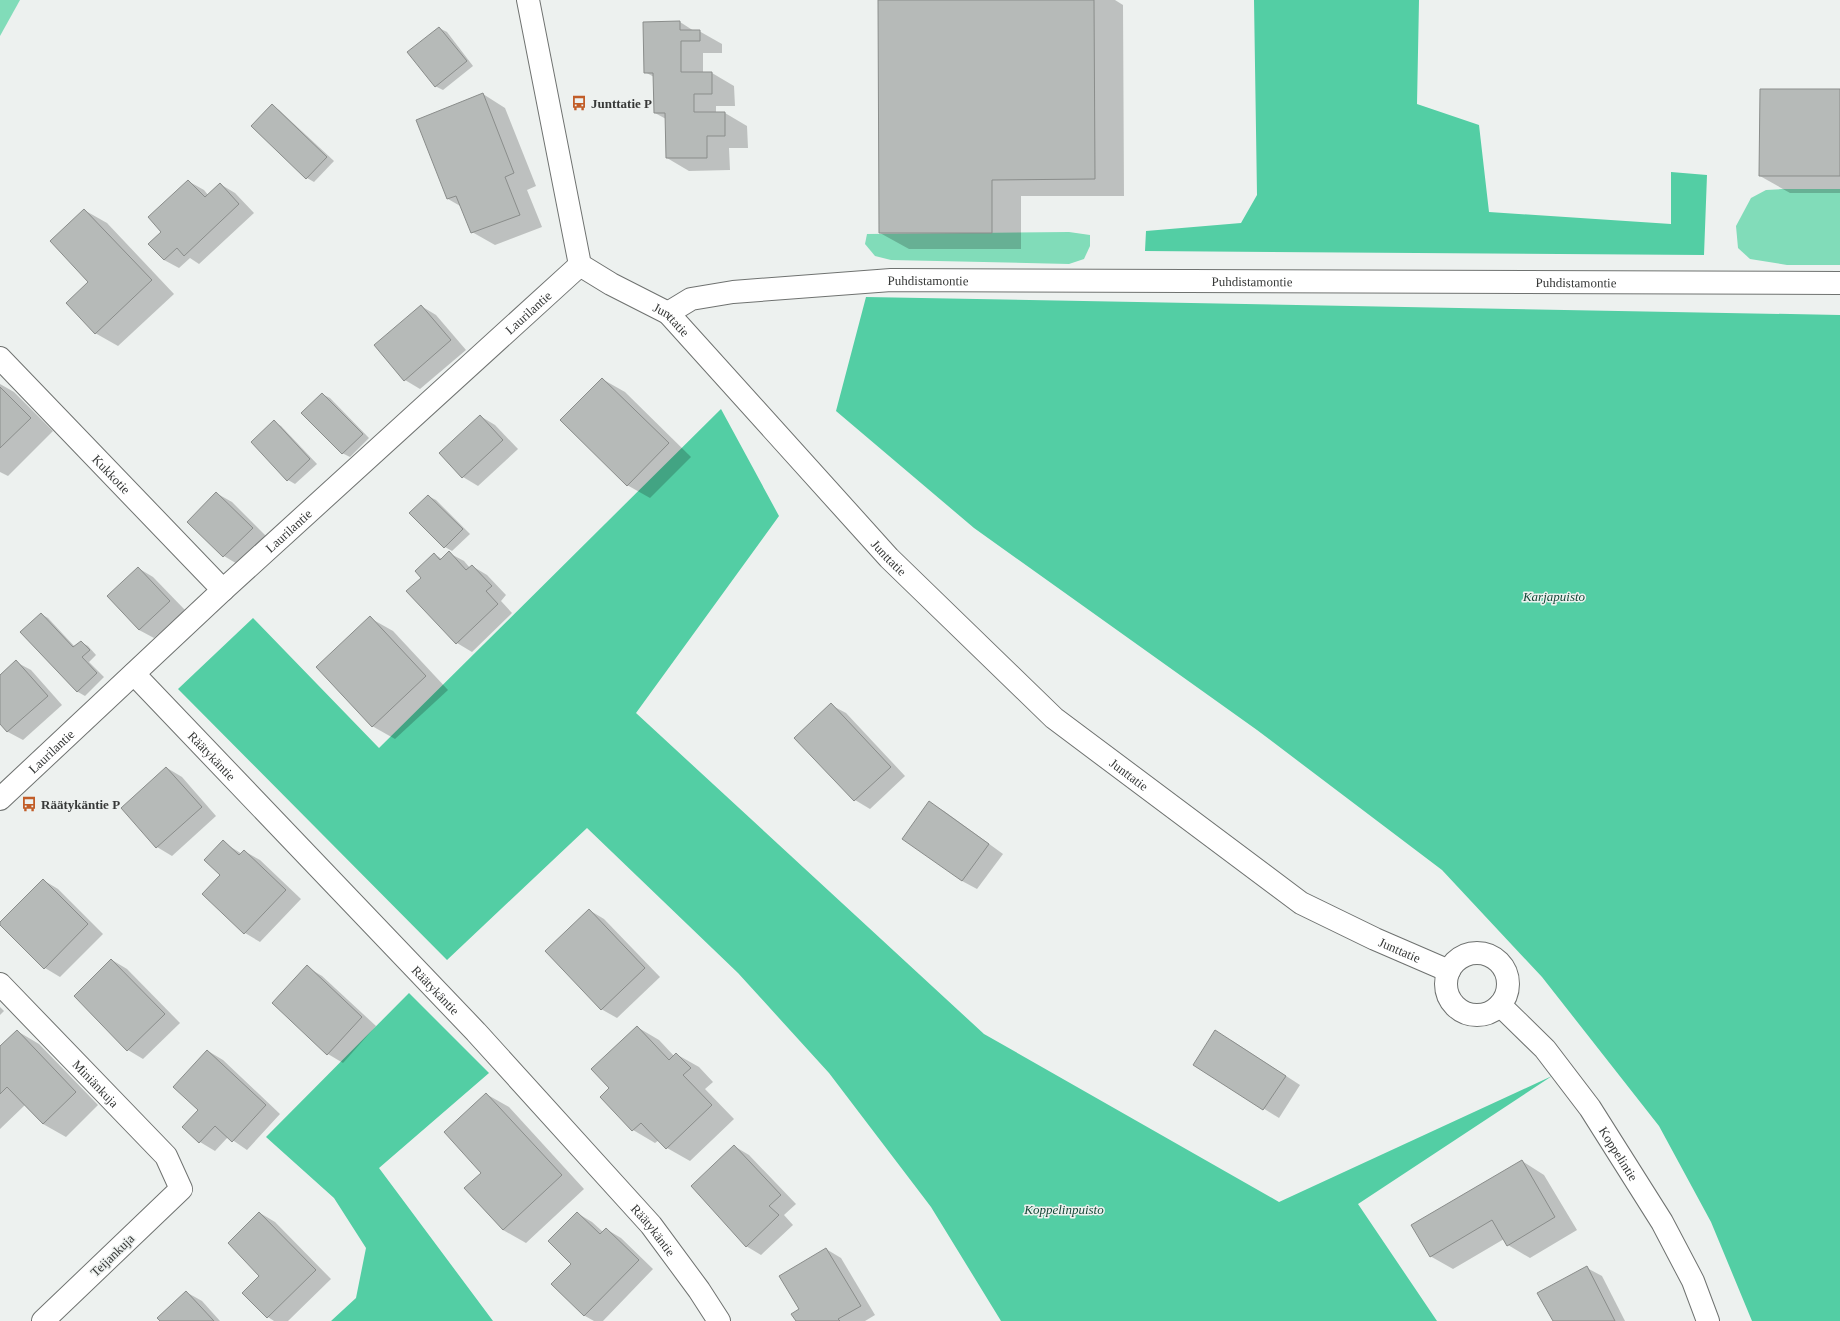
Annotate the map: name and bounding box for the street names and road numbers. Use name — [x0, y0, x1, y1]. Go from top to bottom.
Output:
street label: Puhdistamontie — [888, 273, 969, 288]
street label: Puhdistamontie — [1212, 274, 1293, 289]
street label: Puhdistamontie — [1536, 275, 1617, 290]
street label: Laurilantie — [502, 288, 555, 338]
street label: Junttatie — [651, 300, 693, 340]
street label: Kukkotie — [89, 452, 134, 497]
street label: Laurilantie — [263, 506, 315, 556]
street label: Junttatie — [868, 537, 910, 579]
street label: Laurilantie — [25, 726, 78, 777]
street label: Räätykäntie — [185, 728, 239, 784]
street label: Junttatie — [1107, 755, 1151, 794]
street label: Junttatie — [1376, 935, 1423, 966]
street label: Räätykäntie — [409, 963, 463, 1018]
street label: Miniänkuja — [69, 1057, 122, 1111]
street label: Koppelintie — [1596, 1124, 1641, 1184]
street label: Räätykäntie — [628, 1201, 678, 1259]
street label: Teijankuja — [87, 1231, 137, 1280]

